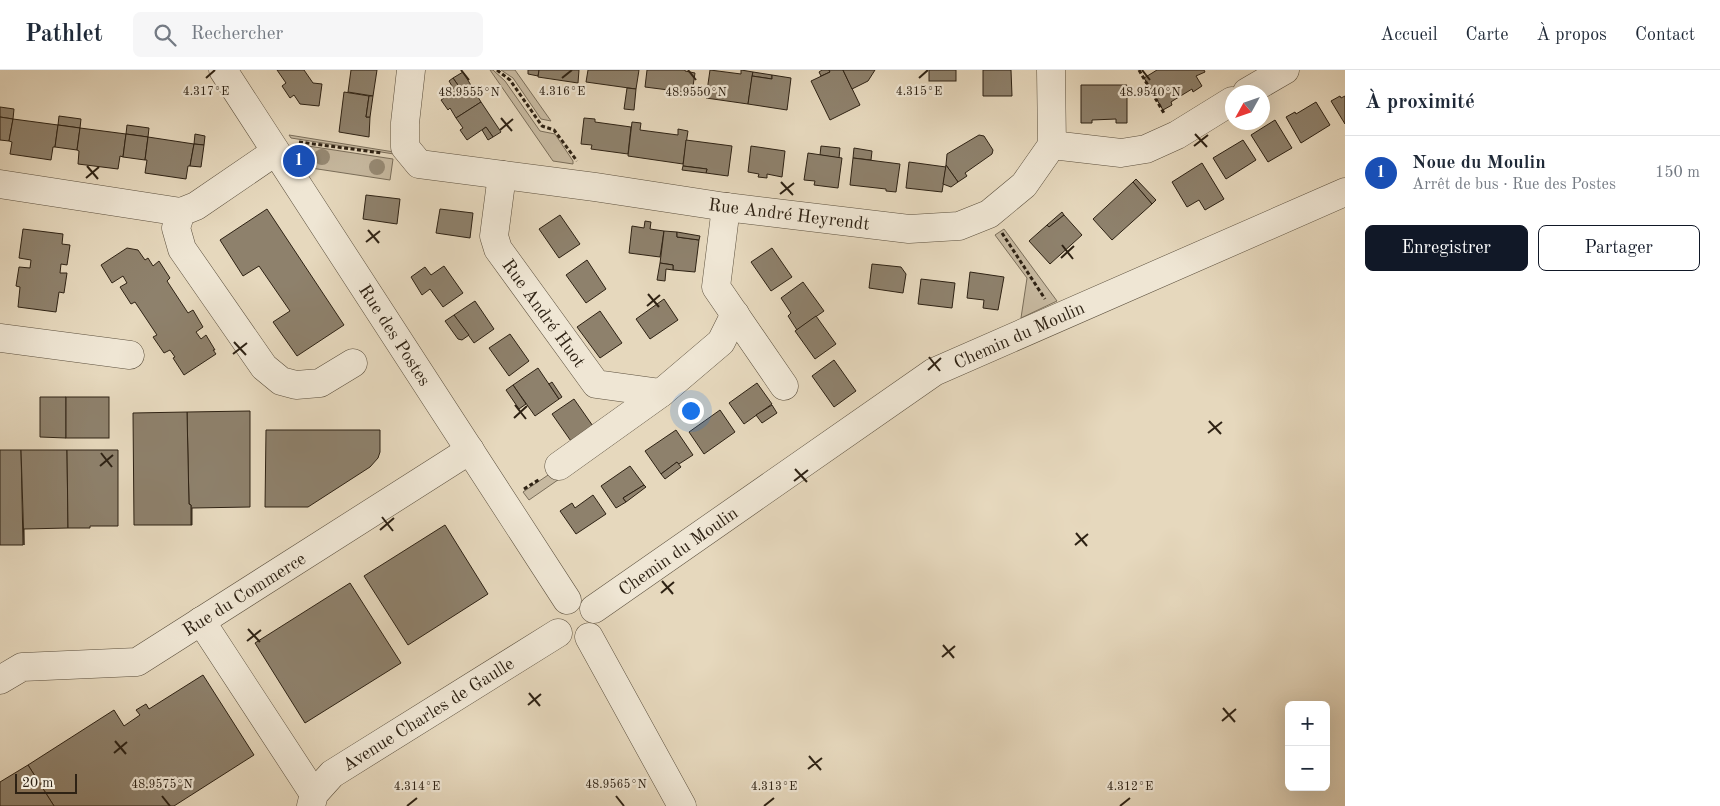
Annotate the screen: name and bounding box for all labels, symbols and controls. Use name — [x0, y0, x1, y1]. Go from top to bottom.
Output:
search box — [133, 12, 483, 57]
icon: search — [151, 21, 179, 49]
text: Pathlet — [25, 23, 103, 47]
text: Rechercher — [191, 25, 283, 44]
text: Accueil — [1380, 26, 1438, 44]
text: Carte — [1466, 26, 1508, 44]
text: À propos — [1536, 26, 1607, 44]
text: Contact — [1635, 26, 1695, 44]
text: 4.315°E — [896, 85, 942, 98]
north arrow — [1225, 85, 1270, 130]
text: 4.317°E — [183, 86, 229, 98]
text: 48.9555°N — [438, 86, 500, 99]
text: 4.316°E — [539, 86, 585, 98]
text: 48.9550°N — [665, 86, 727, 99]
text: 48.9540°N — [1119, 86, 1181, 99]
text: À proximité — [1365, 92, 1475, 113]
pin: 1 — [283, 142, 315, 180]
text: Noue du Moulin — [1412, 154, 1546, 173]
text: 1 — [1376, 165, 1386, 181]
text: 150 m — [1655, 165, 1700, 181]
text: Arrêt de bus · Rue des Postes — [1412, 177, 1616, 193]
street label: Rue André Heyrendt — [707, 196, 871, 234]
button: Enregistrer — [1365, 225, 1528, 271]
button: Partager — [1538, 225, 1700, 271]
street label: Rue André Huot — [498, 256, 588, 371]
street label: Rue des Postes — [355, 282, 434, 390]
street label: Chemin du Moulin — [951, 299, 1088, 373]
your location — [678, 398, 704, 424]
street label: Chemin du Moulin — [616, 504, 742, 600]
street label: Rue du Commerce — [180, 550, 309, 640]
street label: Avenue Charles de Gaulle — [340, 655, 517, 775]
map controls — [1285, 701, 1330, 791]
button: + — [1285, 701, 1330, 746]
button: − — [1285, 746, 1330, 791]
scale bar — [15, 771, 78, 794]
text: 20 m — [22, 776, 53, 790]
text: 48.9575°N — [131, 778, 193, 791]
text: 48.9565°N — [585, 778, 647, 791]
text: 4.314°E — [394, 781, 440, 793]
text: 4.313°E — [751, 781, 797, 793]
text: 4.312°E — [1107, 781, 1153, 793]

